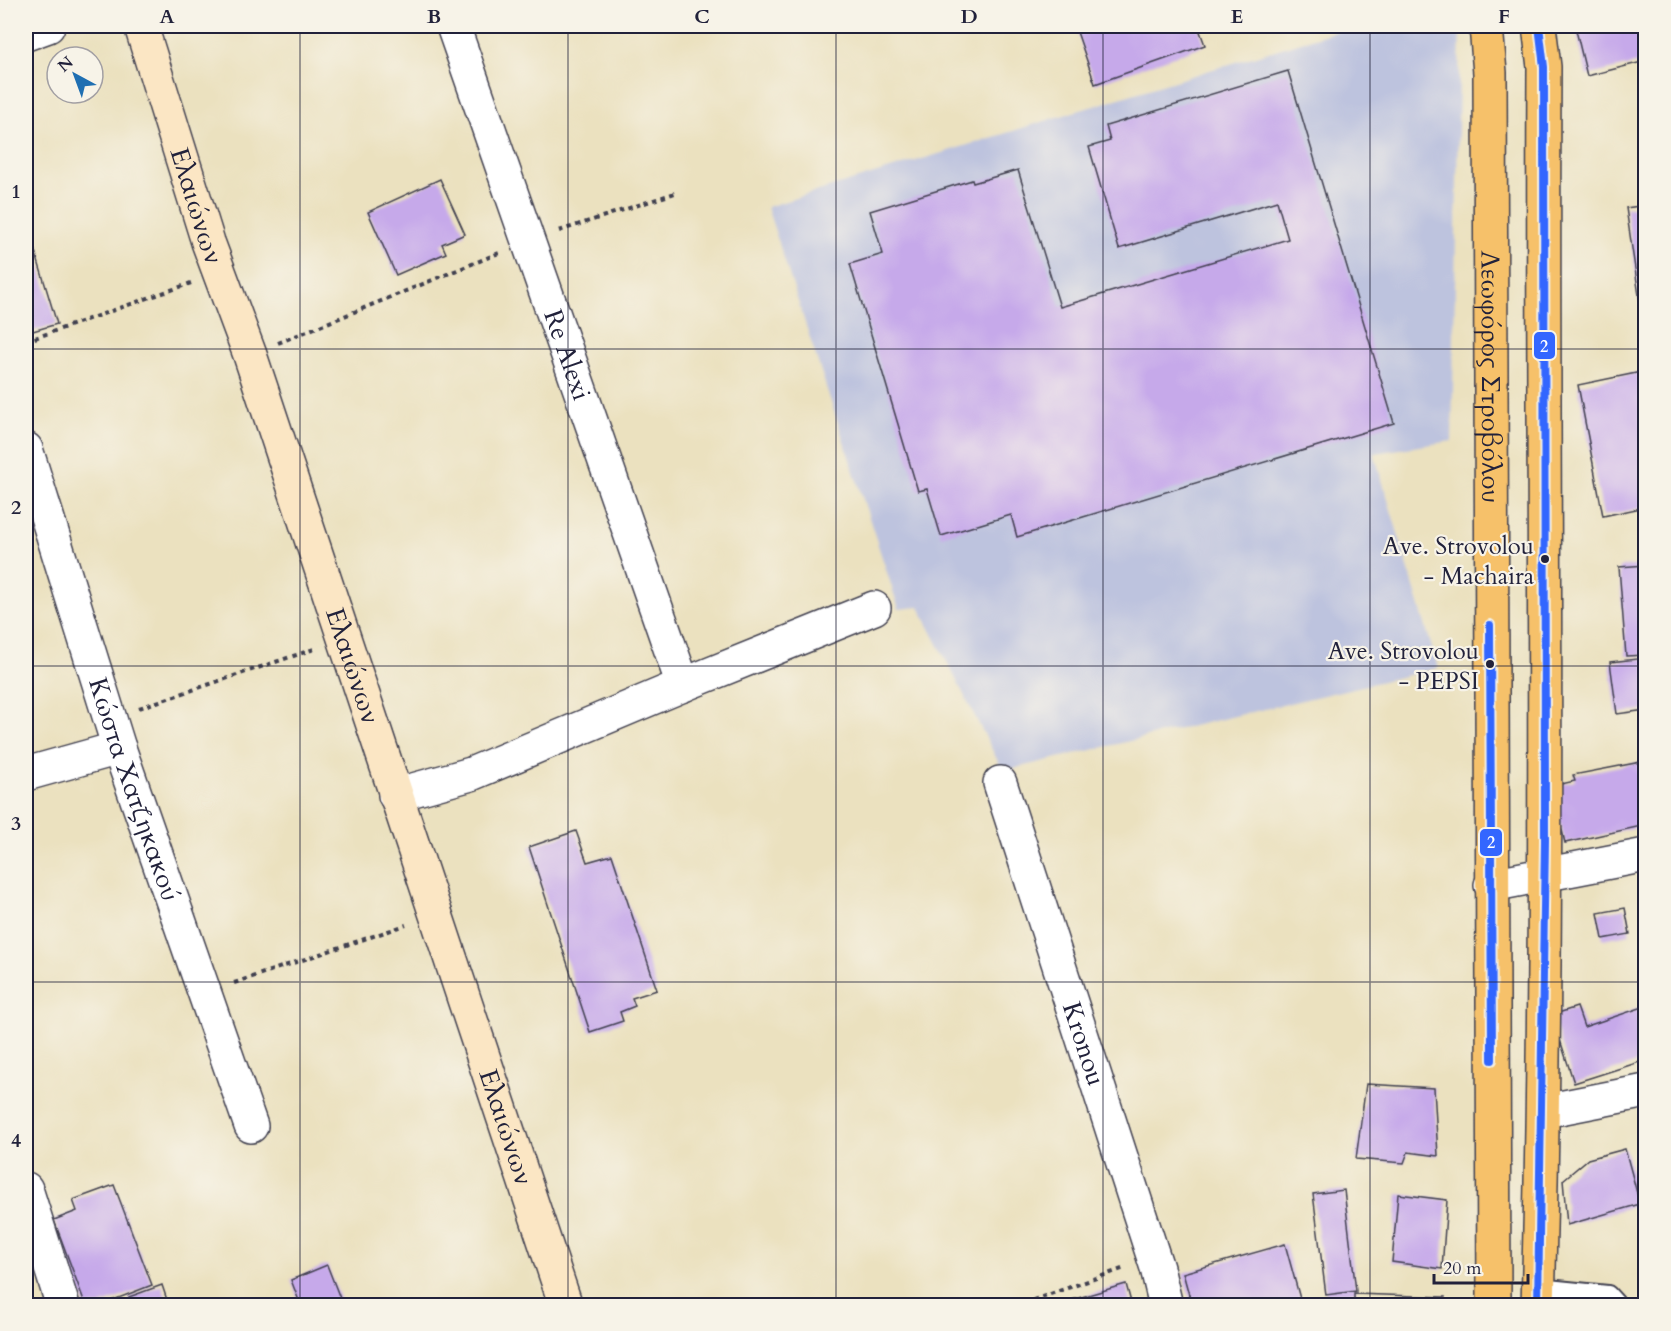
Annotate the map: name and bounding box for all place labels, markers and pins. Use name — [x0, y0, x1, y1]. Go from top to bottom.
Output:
place label: Ave. Strovolou - Machaira — [1383, 530, 1535, 593]
marker: Ave. Strovolou - Machaira — [1539, 553, 1551, 565]
place label: Ave. Strovolou - PEPSI — [1328, 635, 1479, 698]
marker: Ave. Strovolou - PEPSI — [1484, 658, 1496, 670]

